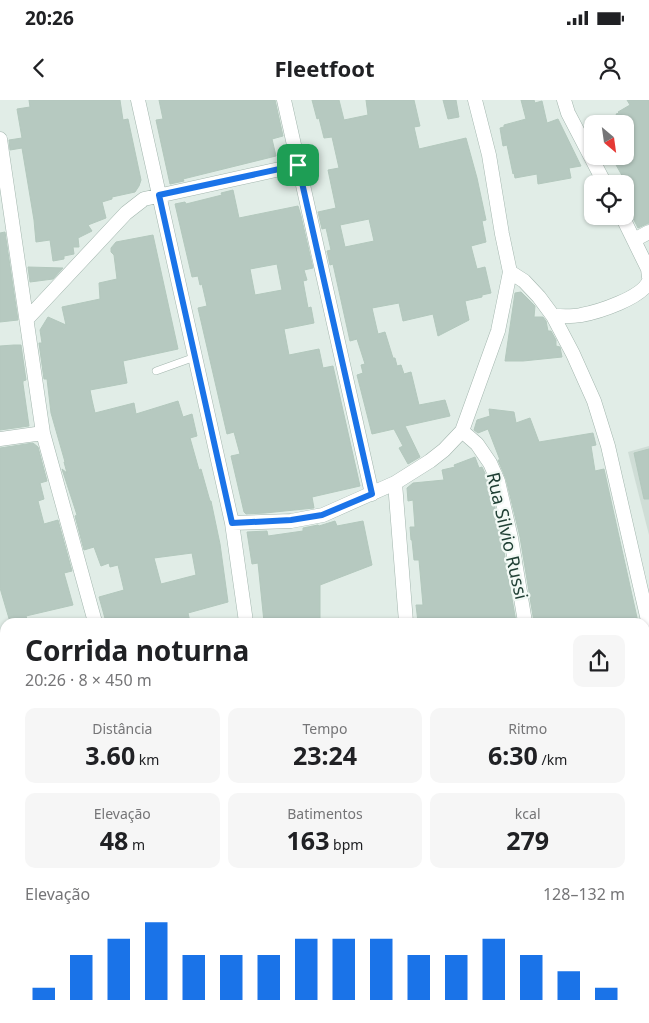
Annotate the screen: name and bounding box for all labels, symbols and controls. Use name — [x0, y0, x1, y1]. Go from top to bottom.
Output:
text: 20:26 — [25, 5, 74, 31]
text: Fleetfoot — [274, 53, 375, 83]
icon: back — [25, 54, 53, 82]
icon: person — [596, 54, 624, 82]
north arrow — [584, 115, 634, 165]
map controls — [584, 115, 634, 225]
pin — [277, 144, 319, 186]
icon: arrive — [284, 151, 312, 179]
button: locate — [584, 175, 634, 225]
street label: Rua Silvio Russi — [482, 470, 534, 602]
text: Corrida noturna — [25, 631, 249, 669]
button: share — [573, 635, 625, 687]
text: 20:26 · 8 × 450 m — [25, 669, 152, 691]
text: Distância — [92, 719, 152, 738]
text: Tempo — [303, 719, 347, 738]
text: Ritmo — [508, 719, 547, 738]
text: 3.60 — [85, 738, 135, 772]
text: 23:24 — [293, 738, 357, 772]
text: 6:30 — [488, 738, 538, 772]
text: km — [135, 750, 159, 769]
text: /km — [538, 750, 567, 769]
text: Elevação — [94, 804, 151, 823]
text: Batimentos — [287, 804, 363, 823]
text: kcal — [515, 804, 541, 823]
text: 48 — [100, 823, 128, 857]
text: 163 — [287, 823, 329, 857]
text: 279 — [506, 823, 549, 857]
text: m — [128, 835, 145, 854]
text: bpm — [329, 835, 363, 854]
text: Elevação — [25, 883, 90, 905]
text: 128–132 m — [543, 883, 625, 905]

